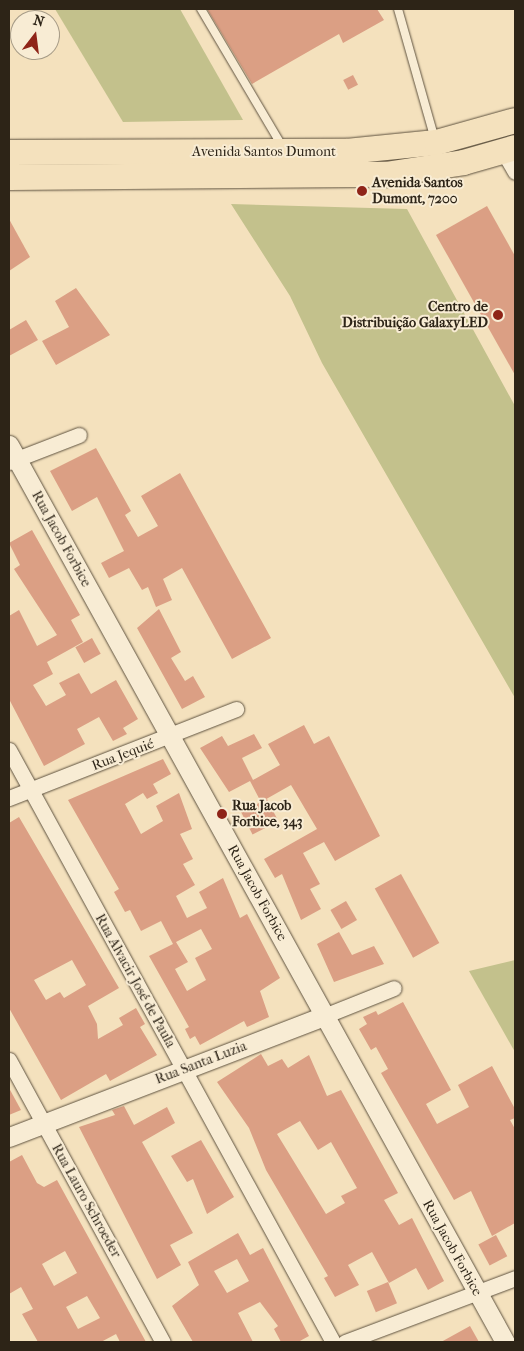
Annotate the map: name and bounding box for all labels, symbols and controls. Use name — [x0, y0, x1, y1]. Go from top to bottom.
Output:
north arrow — [10, 10, 60, 60]
text: N — [31, 11, 46, 31]
street label: Avenida Santos Dumont — [192, 144, 336, 160]
place label: Avenida Santos Dumont, 7200 — [372, 175, 463, 208]
marker: Avenida Santos Dumont, 7200 — [356, 185, 368, 197]
place label: Centro de Distribuição GalaxyLED — [342, 299, 488, 332]
marker: Centro de Distribuição GalaxyLED — [492, 309, 504, 321]
street label: Rua Jacob Forbice — [28, 488, 94, 590]
street label: Rua Jequié — [89, 735, 157, 775]
place label: Rua Jacob Forbice, 343 — [232, 798, 302, 830]
marker: Rua Jacob Forbice, 343 — [216, 808, 228, 820]
street label: Rua Jacob Forbice — [224, 842, 290, 944]
street label: Rua Alvacir José de Paula — [91, 911, 179, 1051]
street label: Rua Santa Luzia — [153, 1038, 249, 1088]
street label: Rua Lauro Schroeder — [48, 1141, 124, 1261]
street label: Rua Jacob Forbice — [419, 1197, 485, 1299]

